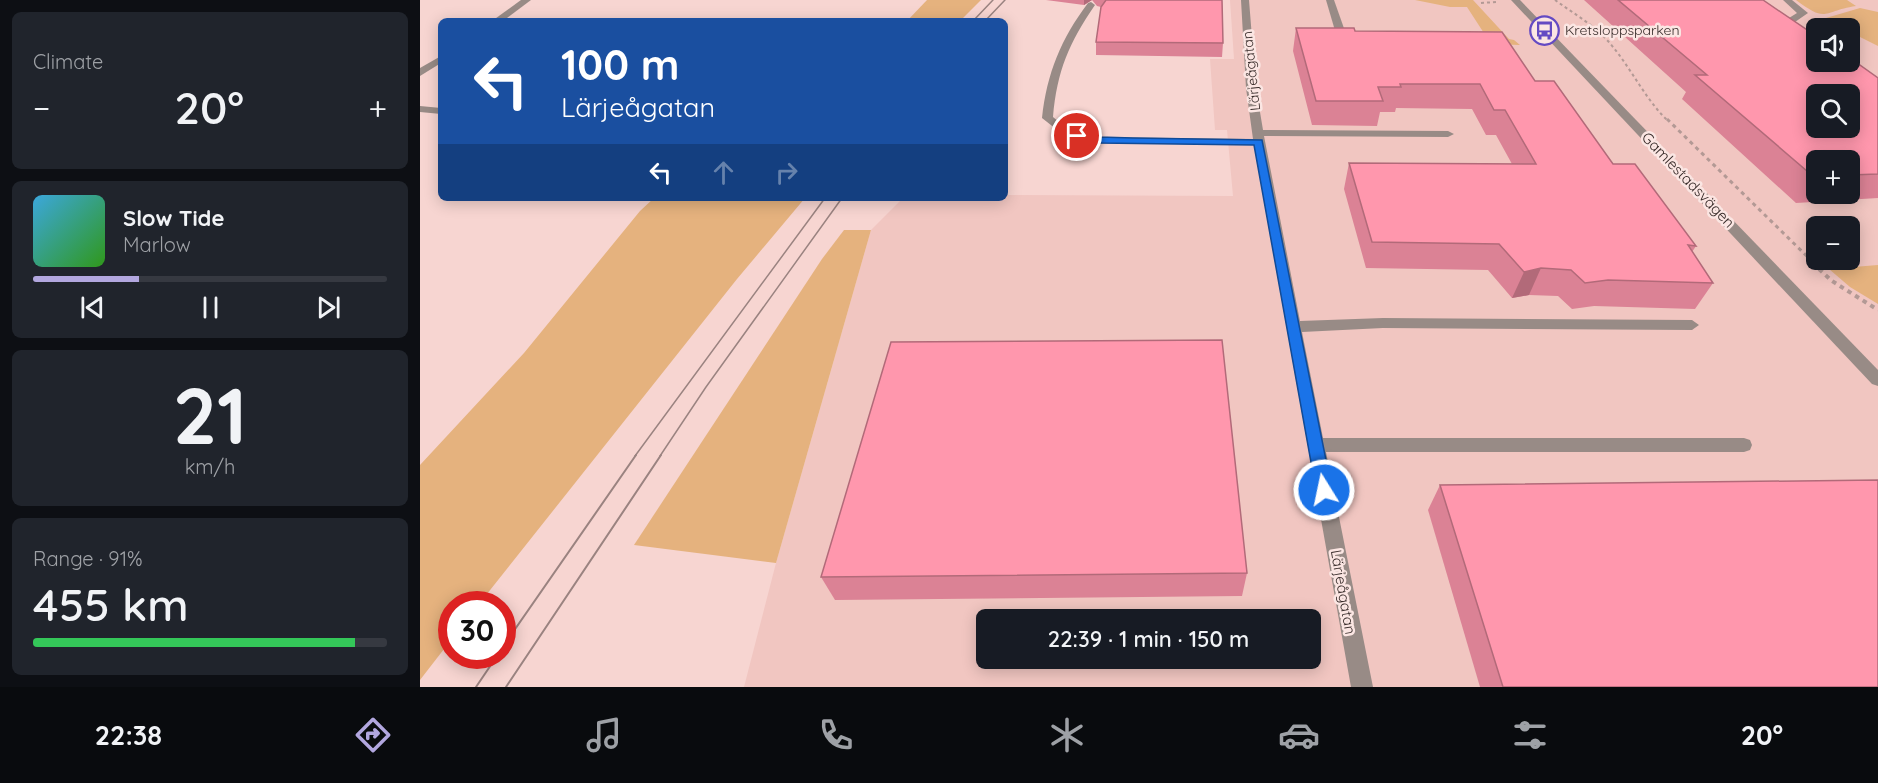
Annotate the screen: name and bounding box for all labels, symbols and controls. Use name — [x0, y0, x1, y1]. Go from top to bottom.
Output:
bus stop icon: Kretsloppsparken — [1528, 14, 1560, 46]
map controls — [1806, 18, 1860, 270]
button: sound — [1806, 18, 1860, 72]
place label: Kretsloppsparken — [1565, 21, 1680, 39]
street label: Lärjeågatan — [1238, 30, 1264, 112]
text: 100 m — [561, 38, 679, 91]
icon: left — [462, 42, 540, 120]
text: Climate — [33, 49, 103, 74]
text: 20° — [175, 79, 244, 135]
button: search — [1806, 84, 1860, 138]
text: − — [33, 87, 50, 128]
text: + — [368, 87, 387, 128]
text: Lärjeågatan — [561, 90, 715, 124]
pin — [1051, 110, 1102, 161]
icon: arrive — [1060, 119, 1093, 152]
street label: Gamlestadsvägen — [1638, 128, 1739, 231]
button: + — [1806, 150, 1860, 204]
icon: left — [644, 156, 677, 189]
icon: ahead — [707, 156, 740, 189]
icon: right — [770, 156, 803, 189]
text: Slow Tide — [123, 204, 224, 232]
button: − — [1806, 216, 1860, 270]
text: Marlow — [123, 232, 191, 257]
icon: previous — [76, 291, 109, 324]
icon: pause — [194, 291, 227, 324]
icon: next — [312, 291, 345, 324]
text: 21 — [173, 366, 247, 464]
text: km/h — [185, 454, 235, 479]
position arrow — [1292, 458, 1356, 522]
text: Range · 91% — [33, 546, 143, 571]
street label: Lärjeågatan — [1327, 548, 1360, 636]
text: 455 km — [33, 576, 189, 632]
speed limit sign: 30 — [438, 591, 516, 669]
text: 22:39 · 1 min · 150 m — [1048, 625, 1249, 653]
icon: directions — [352, 714, 394, 756]
icon: music — [583, 714, 625, 756]
icon: phone — [815, 714, 857, 756]
icon: climate — [1046, 714, 1088, 756]
icon: car — [1278, 714, 1320, 756]
icon: filters — [1509, 714, 1551, 756]
text: 22:38 — [95, 718, 162, 752]
text: 20° — [1741, 718, 1783, 752]

